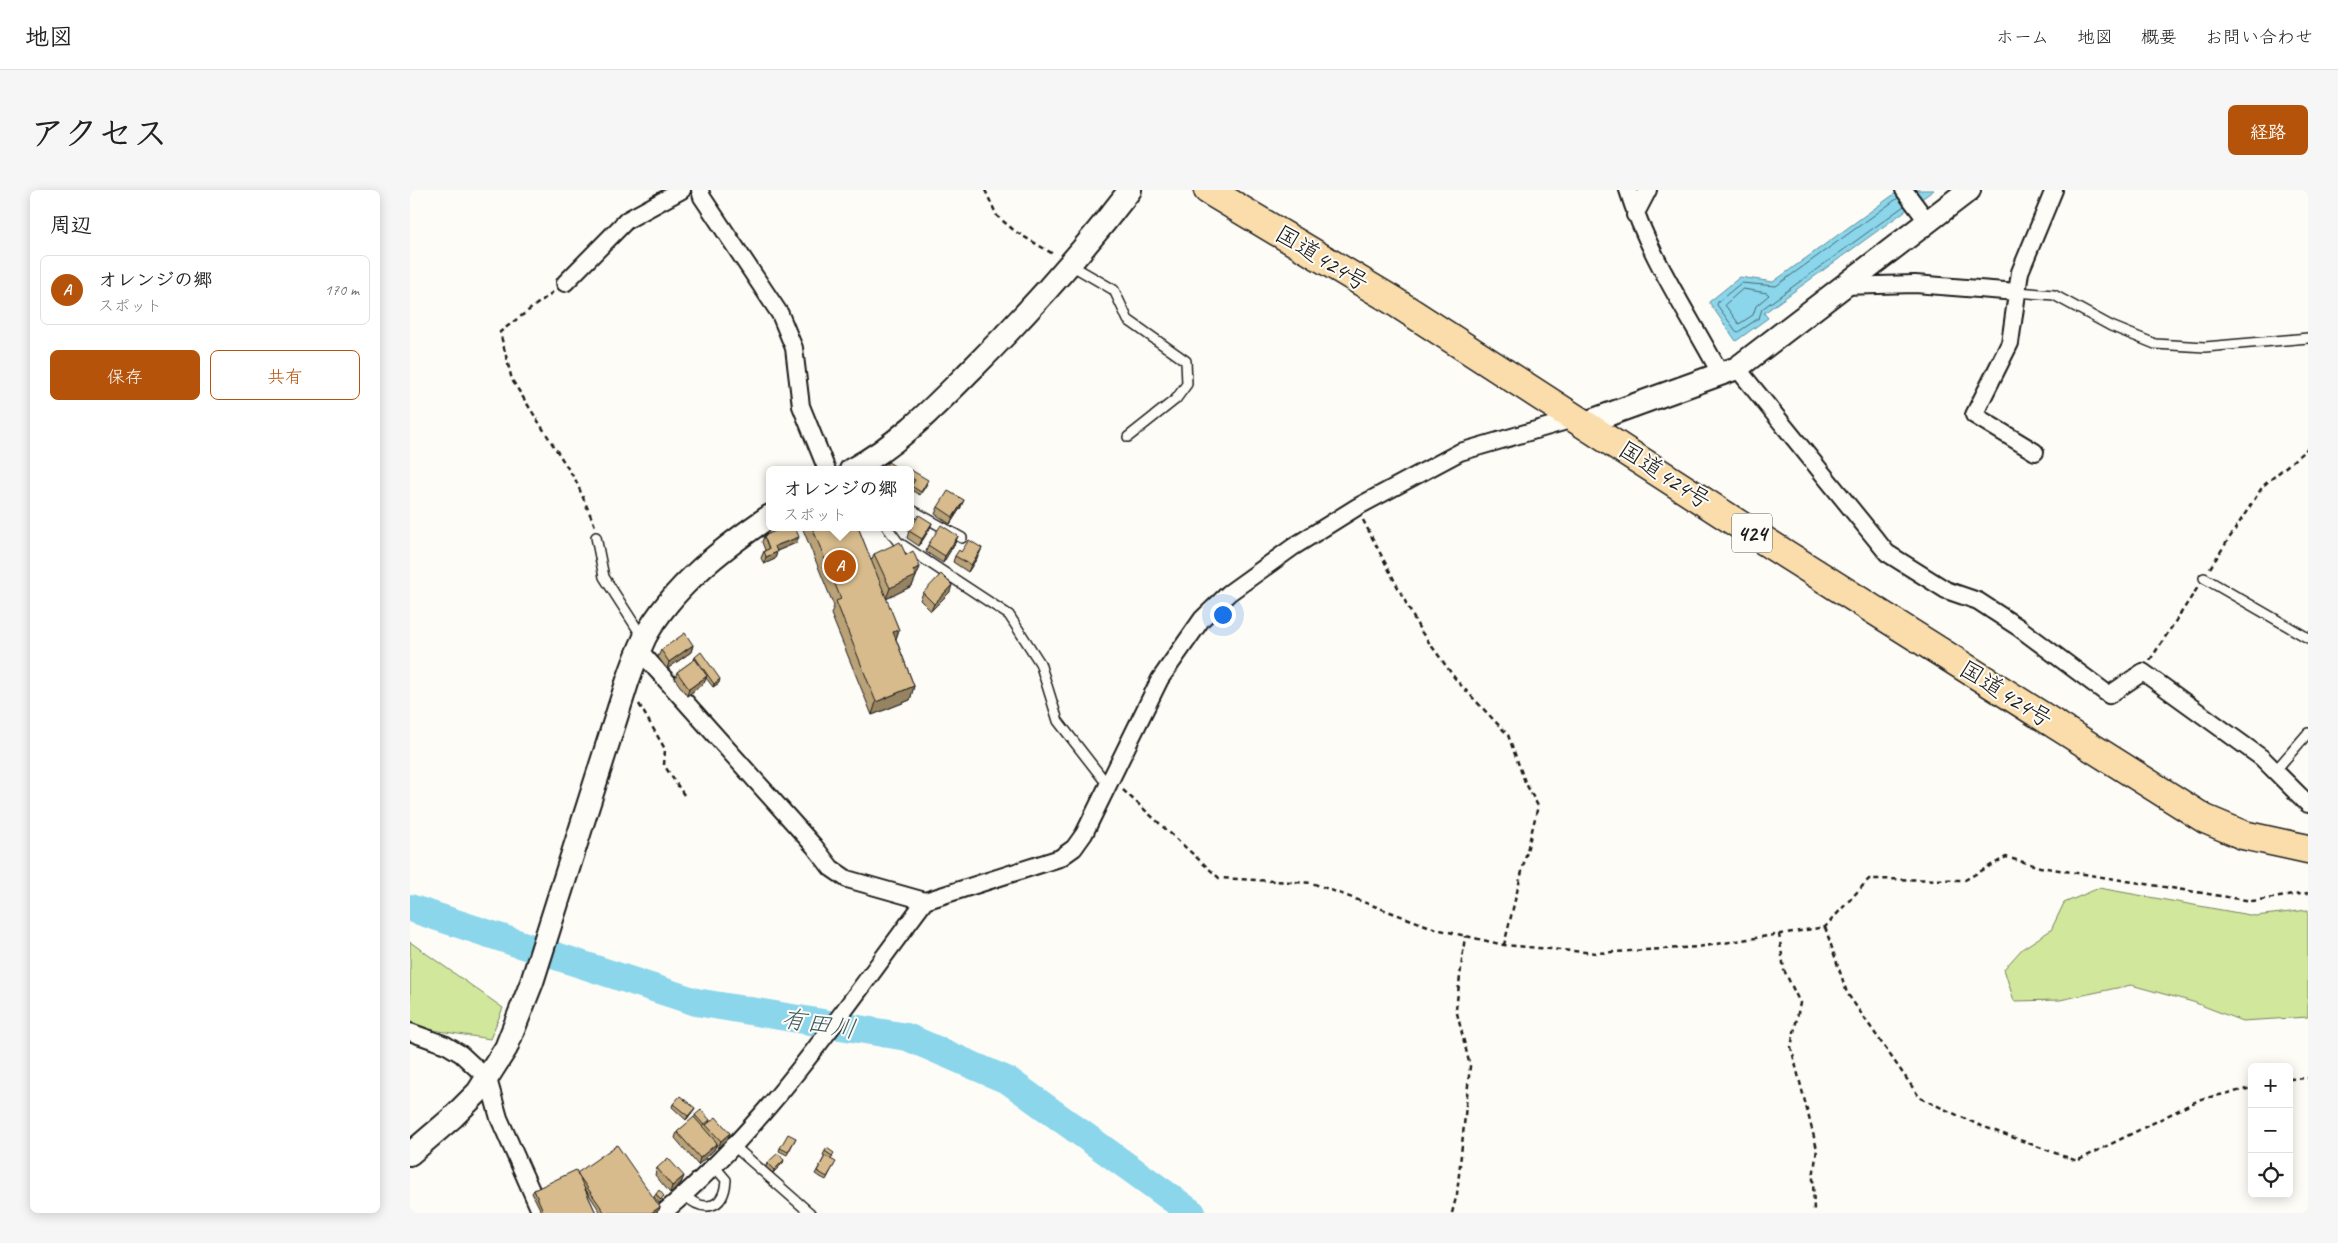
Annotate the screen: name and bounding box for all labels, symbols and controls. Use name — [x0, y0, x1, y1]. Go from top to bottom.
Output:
text: 地図 — [25, 22, 73, 52]
text: ホーム — [1996, 26, 2049, 48]
text: 地図 — [2077, 26, 2113, 48]
text: 概要 — [2141, 26, 2177, 48]
text: お問い合わせ — [2205, 26, 2313, 48]
button: 経路 — [2228, 105, 2308, 155]
text: アクセス — [30, 111, 168, 156]
text: 周辺 — [50, 212, 92, 238]
street label: 国道424号 — [1270, 218, 1374, 298]
text: オレンジの郷 — [98, 268, 212, 292]
text: A — [63, 280, 71, 300]
text: 170 m — [325, 280, 359, 300]
text: スポット — [98, 296, 162, 316]
button: 保存 — [50, 350, 200, 400]
button: 共有 — [210, 350, 360, 400]
street label: 国道424号 — [1613, 434, 1717, 516]
popup — [766, 466, 914, 531]
text: オレンジの郷 — [783, 477, 897, 501]
text: スポット — [783, 505, 847, 525]
road number: 424 — [1732, 513, 1772, 552]
pin: A — [824, 547, 856, 585]
your location — [1210, 602, 1236, 628]
street label: 国道424号 — [1954, 654, 2058, 734]
water label: 有田川 — [779, 1002, 858, 1046]
map controls — [2248, 1063, 2293, 1198]
button: + — [2248, 1063, 2293, 1108]
button: − — [2248, 1108, 2293, 1153]
button: locate — [2248, 1153, 2293, 1198]

